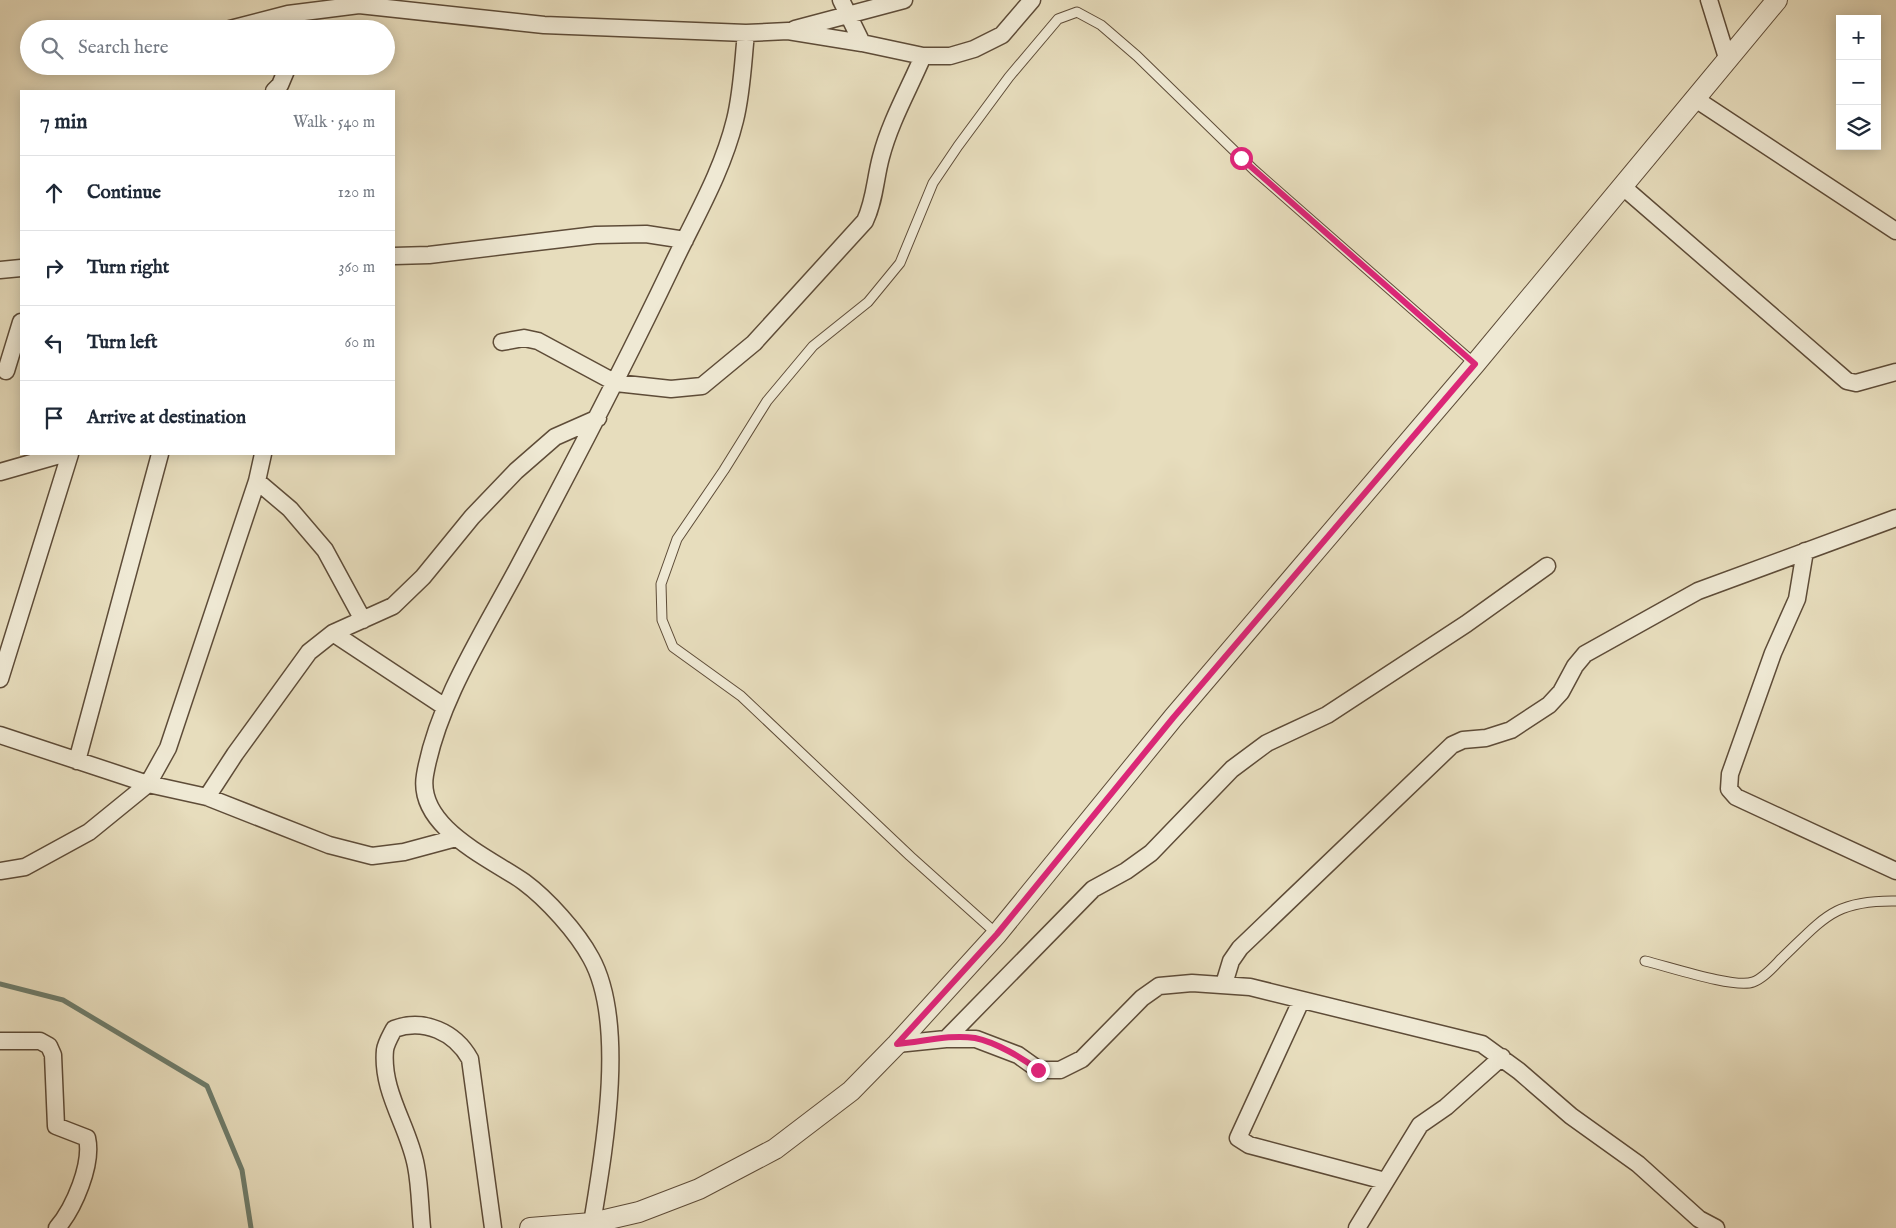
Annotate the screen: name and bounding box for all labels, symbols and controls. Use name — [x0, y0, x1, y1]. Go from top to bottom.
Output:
map controls — [1836, 15, 1881, 150]
button: + — [1836, 15, 1881, 60]
search box — [20, 20, 395, 75]
icon: search — [38, 34, 66, 62]
text: Search here — [78, 36, 169, 60]
button: − — [1836, 60, 1881, 105]
button: layers — [1836, 105, 1881, 150]
text: 7 min — [40, 109, 87, 136]
text: Walk · 540 m — [293, 113, 375, 133]
route start — [1230, 147, 1253, 170]
icon: ahead — [40, 179, 68, 207]
text: Continue — [87, 181, 161, 205]
text: 120 m — [338, 183, 375, 203]
icon: right — [40, 254, 68, 282]
text: Turn right — [87, 256, 169, 280]
text: 360 m — [339, 258, 375, 278]
icon: left — [40, 329, 68, 357]
text: Turn left — [87, 331, 158, 355]
text: 60 m — [345, 333, 375, 353]
icon: arrive — [40, 404, 68, 432]
text: Arrive at destination — [87, 406, 246, 430]
route end — [1027, 1059, 1050, 1082]

